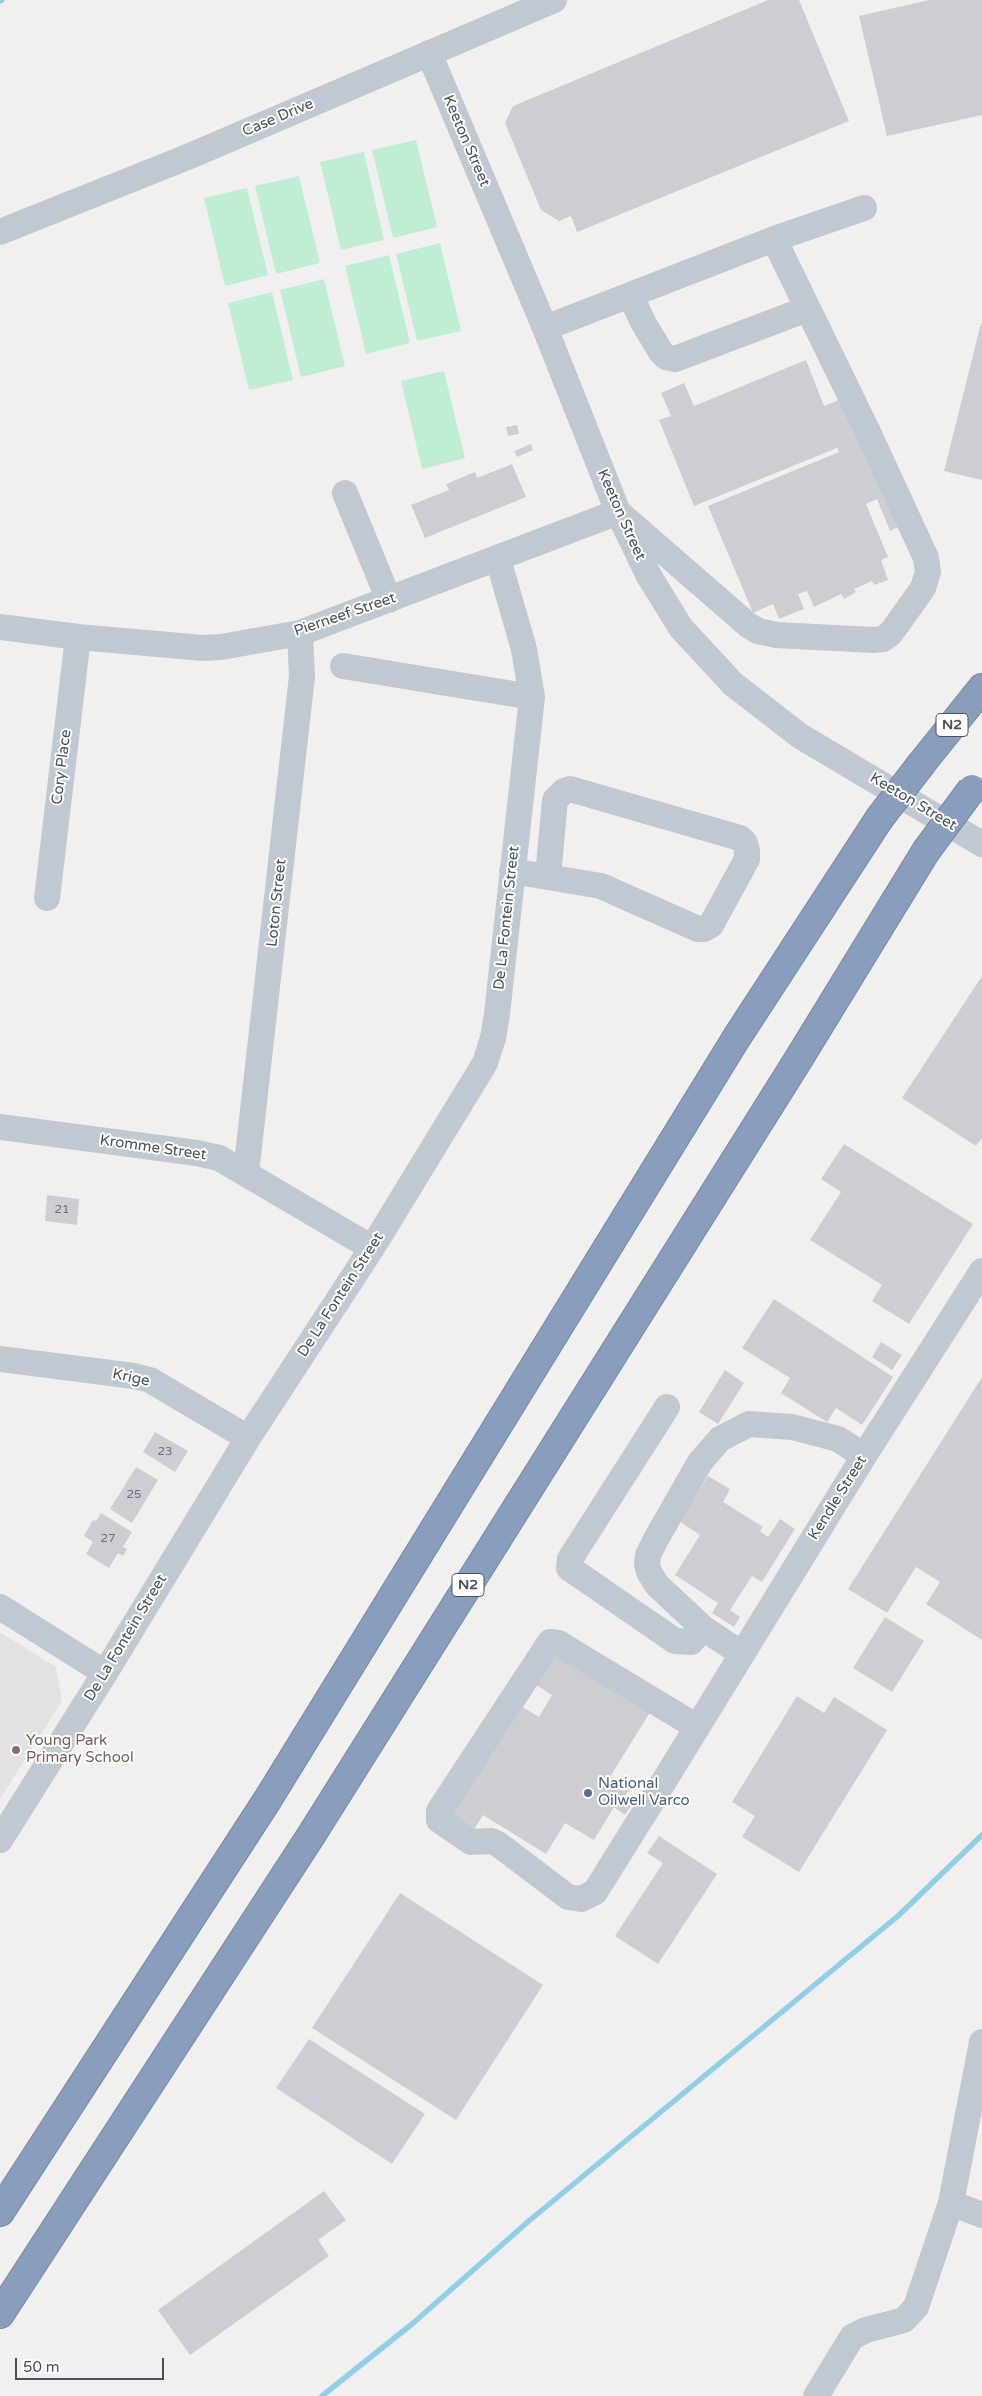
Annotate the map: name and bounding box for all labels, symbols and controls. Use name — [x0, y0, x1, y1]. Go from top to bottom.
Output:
street label: Keeton Street — [439, 93, 493, 189]
street label: Case Drive — [240, 95, 316, 141]
street label: Keeton Street — [593, 467, 649, 563]
street label: Pierneef Street — [292, 589, 398, 641]
road number: N2 — [936, 714, 968, 736]
street label: Cory Place — [48, 728, 76, 806]
street label: Keeton Street — [867, 769, 959, 835]
street label: De La Fontein Street — [490, 845, 524, 991]
street label: Loton Street — [263, 858, 291, 948]
street label: Kromme Street — [99, 1132, 207, 1164]
house number: 21 — [54, 1203, 70, 1217]
street label: De La Fontein Street — [294, 1229, 388, 1361]
street label: Krige — [111, 1365, 151, 1391]
house number: 23 — [157, 1445, 173, 1459]
street label: Kendle Street — [805, 1452, 871, 1544]
house number: 25 — [126, 1488, 142, 1502]
house number: 27 — [100, 1532, 116, 1546]
street label: De La Fontein Street — [81, 1571, 171, 1705]
road number: N2 — [452, 1574, 484, 1596]
place label: Young Park Primary School — [26, 1732, 134, 1767]
marker: Young Park Primary School — [10, 1744, 22, 1756]
place label: National Oilwell Varco — [598, 1775, 690, 1810]
marker: National Oilwell Varco — [582, 1787, 594, 1799]
scale bar — [18, 2348, 166, 2380]
text: 50 m — [23, 2358, 60, 2376]

